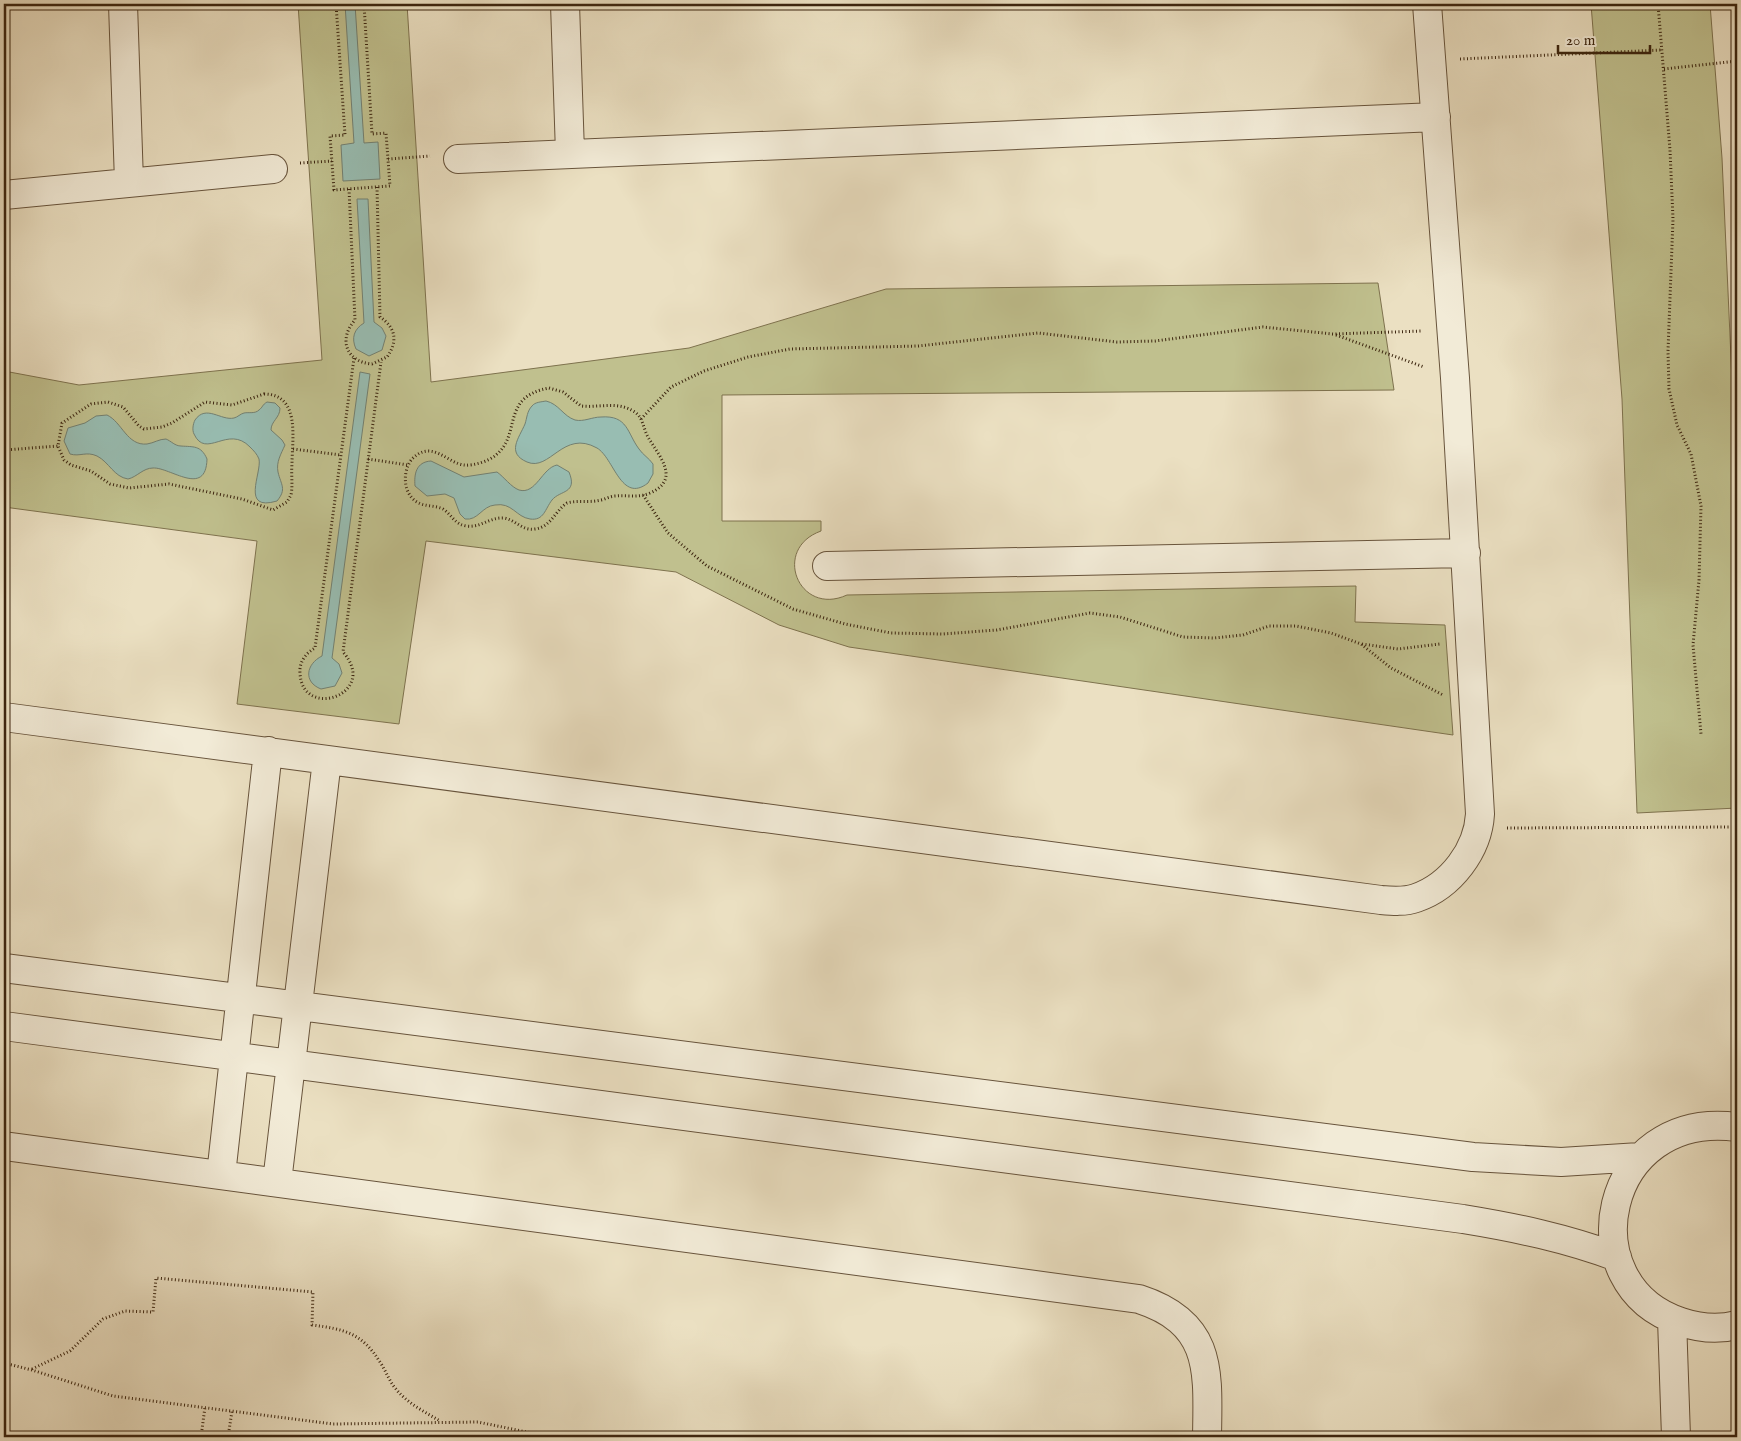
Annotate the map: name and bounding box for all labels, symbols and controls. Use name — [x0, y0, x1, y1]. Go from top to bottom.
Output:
scale bar — [1558, 22, 1651, 54]
text: 20 m — [1566, 31, 1596, 50]

